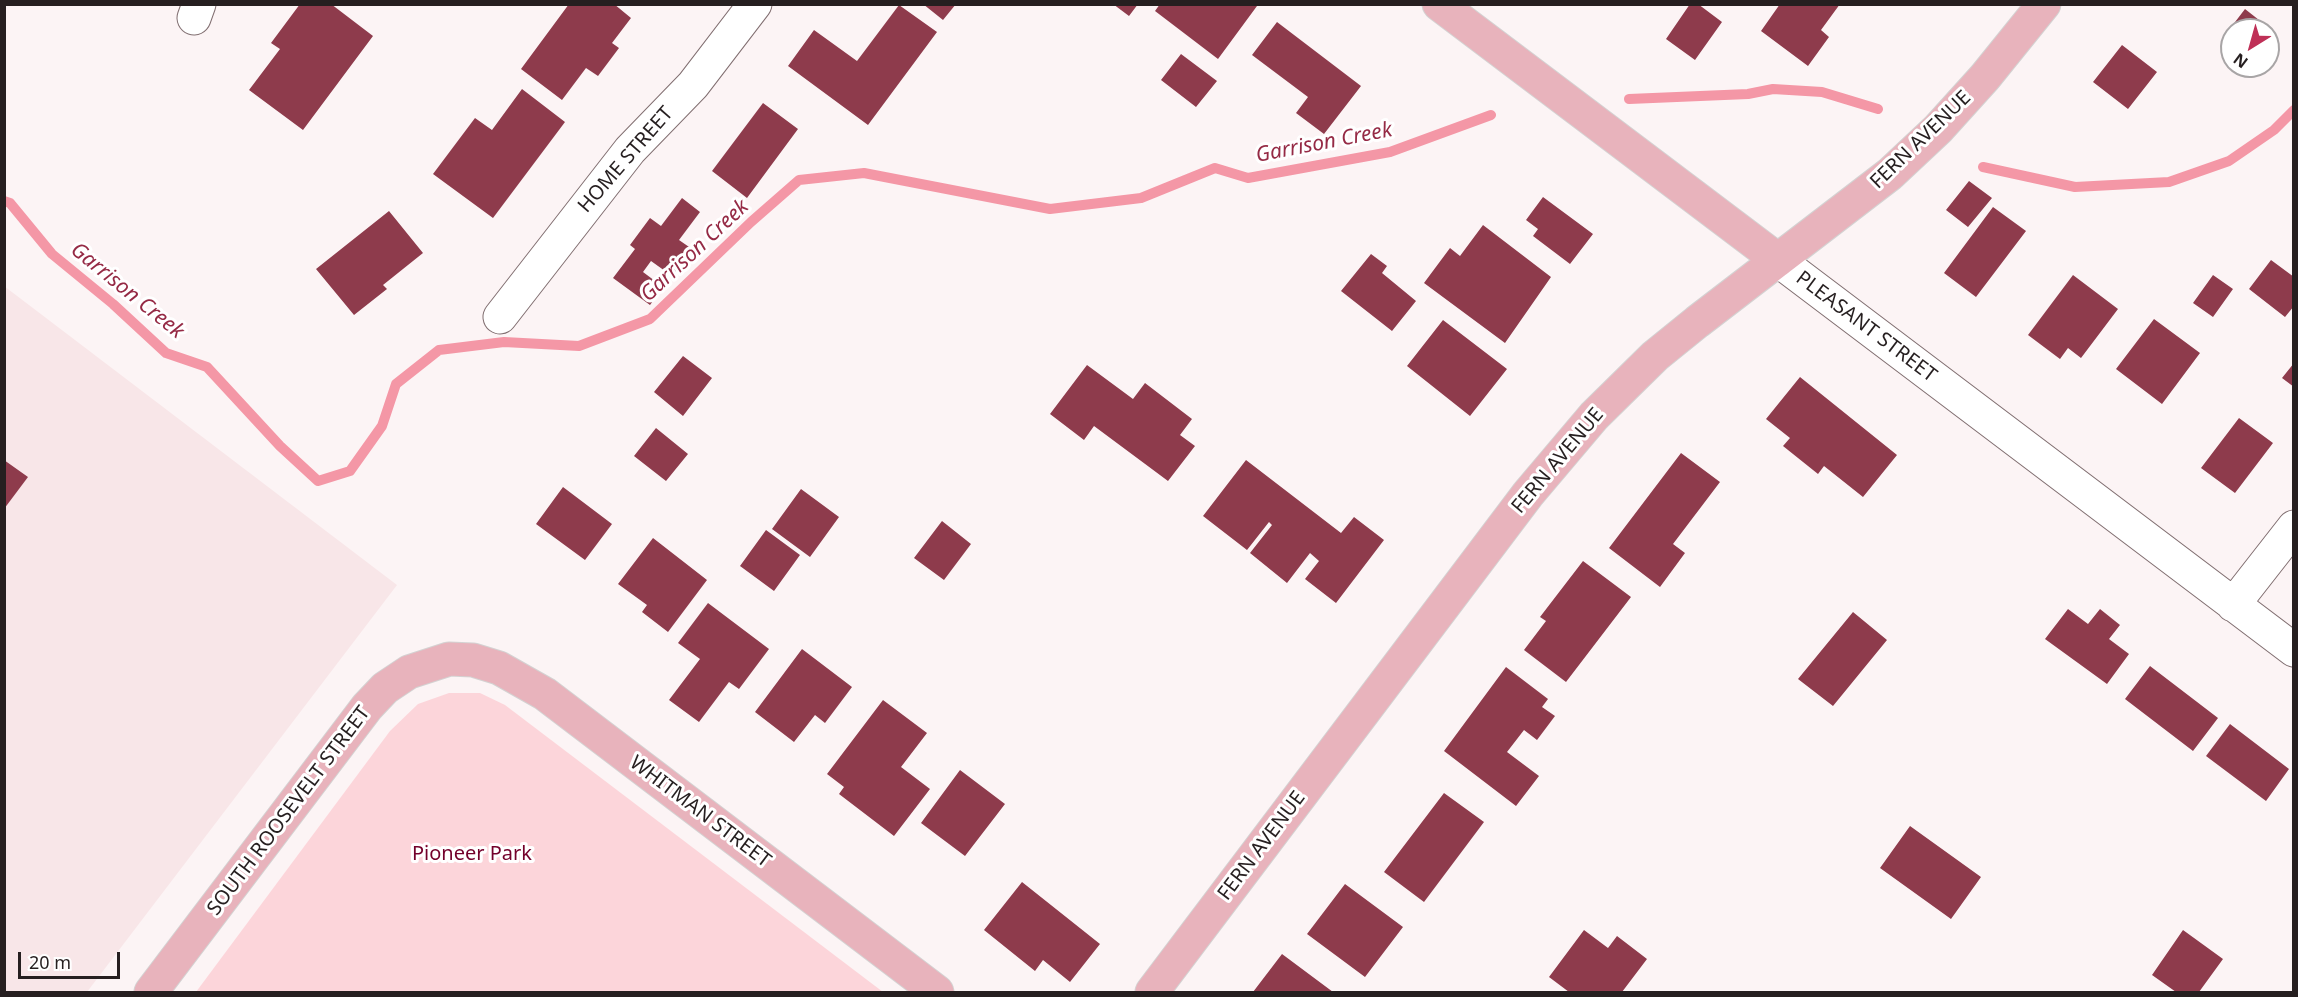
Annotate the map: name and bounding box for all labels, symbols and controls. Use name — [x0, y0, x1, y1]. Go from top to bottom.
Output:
north arrow — [2220, 18, 2280, 78]
text: N — [2229, 48, 2252, 73]
street label: FERN AVENUE — [1866, 86, 1976, 194]
street label: HOME STREET — [573, 102, 679, 218]
water label: Garrison Creek — [1254, 117, 1394, 169]
water label: Garrison Creek — [636, 195, 754, 307]
water label: Garrison Creek — [65, 238, 189, 344]
street label: PLEASANT STREET — [1791, 266, 1941, 388]
street label: FERN AVENUE — [1507, 403, 1609, 519]
street label: SOUTH ROOSEVELT STREET — [203, 702, 375, 920]
street label: WHITMAN STREET — [625, 751, 775, 873]
street label: FERN AVENUE — [1213, 787, 1311, 905]
park label: Pioneer Park — [412, 842, 532, 866]
scale bar — [21, 940, 123, 978]
text: 20 m — [29, 950, 71, 974]

